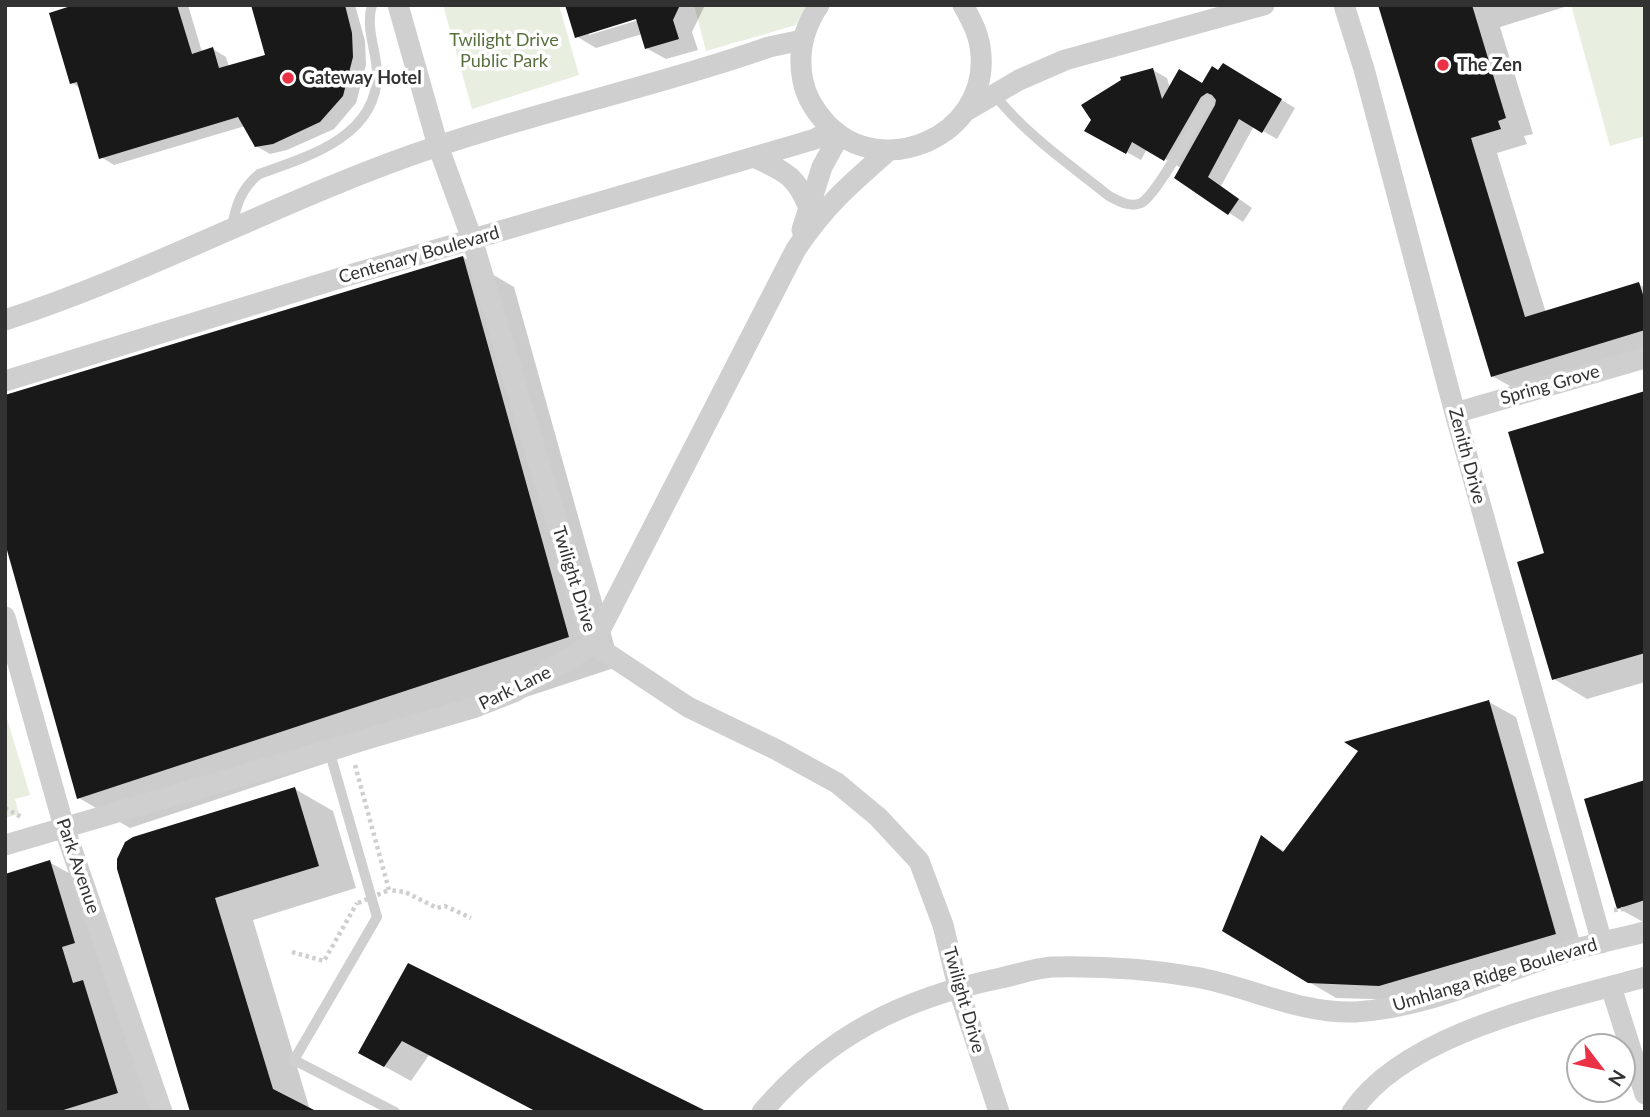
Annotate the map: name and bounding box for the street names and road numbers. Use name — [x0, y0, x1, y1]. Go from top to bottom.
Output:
street label: Centenary Boulevard — [336, 222, 502, 288]
street label: Spring Grove — [1498, 361, 1602, 409]
street label: Zenith Drive — [1444, 406, 1490, 506]
street label: Twilight Drive — [548, 524, 600, 634]
street label: Park Lane — [475, 661, 555, 715]
street label: Park Avenue — [52, 816, 104, 916]
street label: Umhlanga Ridge Boulevard — [1390, 934, 1600, 1016]
street label: Twilight Drive — [939, 944, 989, 1056]

